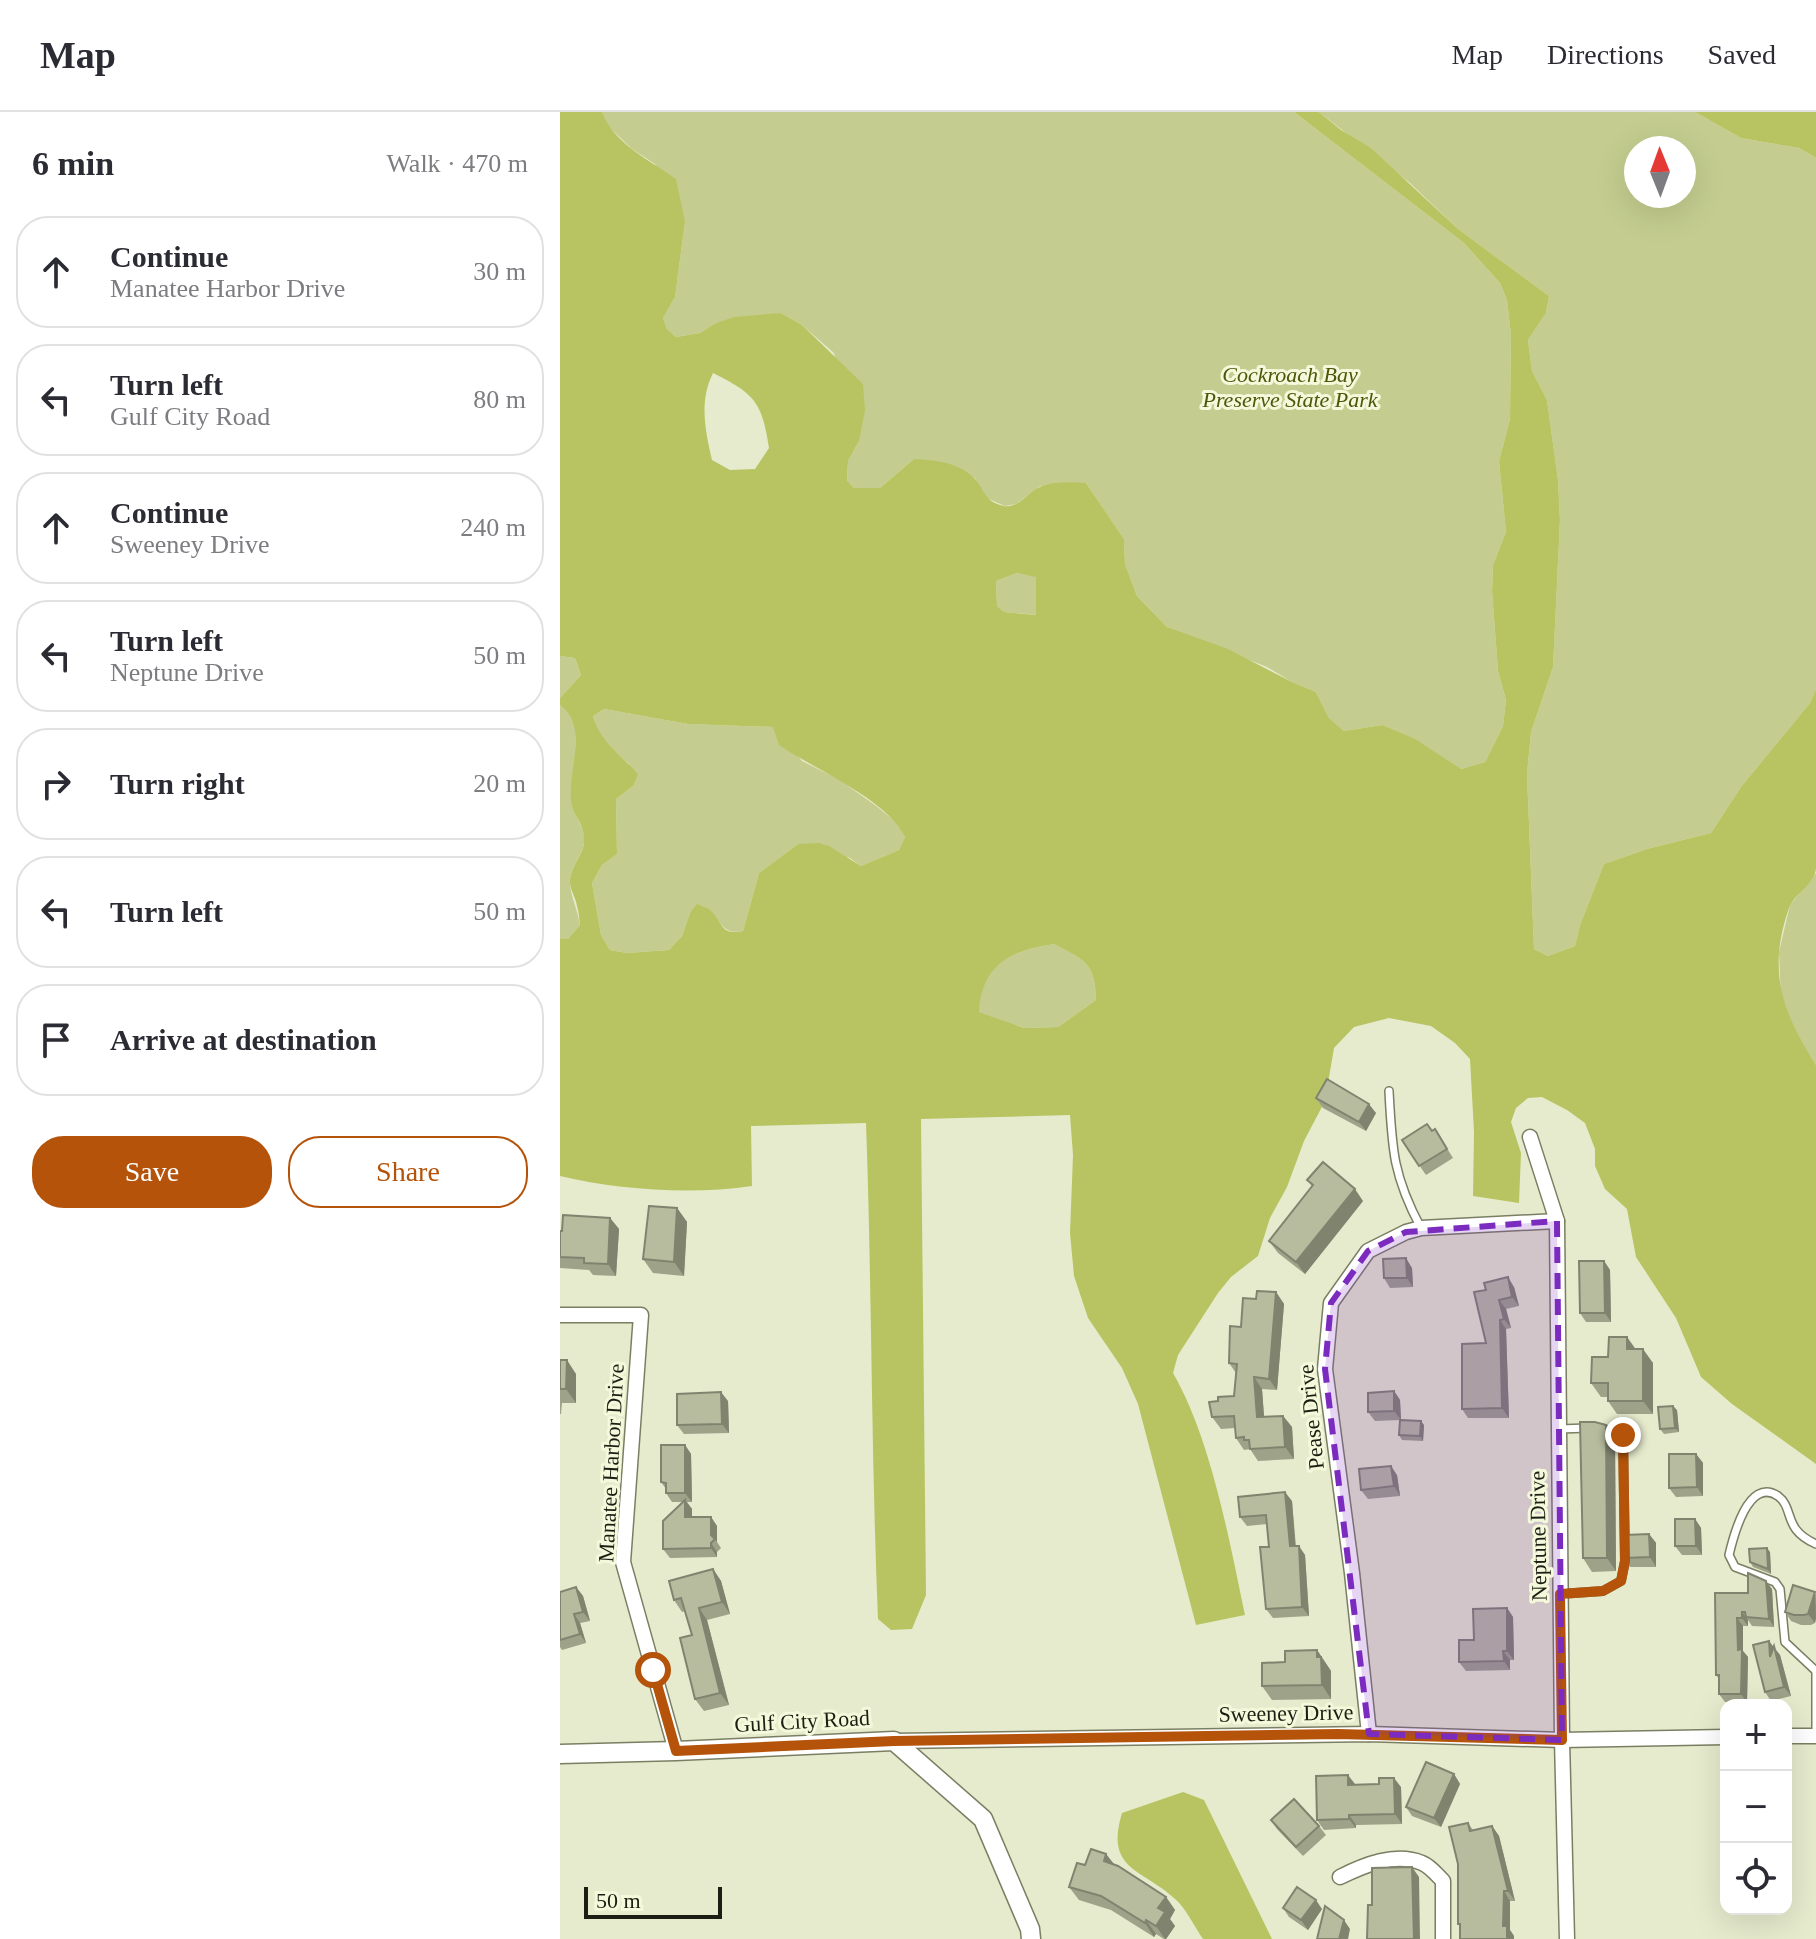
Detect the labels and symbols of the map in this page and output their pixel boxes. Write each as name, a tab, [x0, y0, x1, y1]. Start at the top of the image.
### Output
north arrow	[1624, 136, 1696, 208]
park label: Cockroach Bay Preserve State Park	[1201, 362, 1379, 412]
street label: Manatee Harbor Drive	[593, 1363, 629, 1563]
street label: Pease Drive	[1293, 1363, 1329, 1471]
route end	[1605, 1417, 1641, 1453]
street label: Neptune Drive	[1524, 1471, 1552, 1601]
route start	[635, 1652, 671, 1688]
street label: Sweeney Drive	[1218, 1699, 1354, 1727]
street label: Gulf City Road	[734, 1705, 870, 1737]
scale bar	[584, 1883, 722, 1919]

